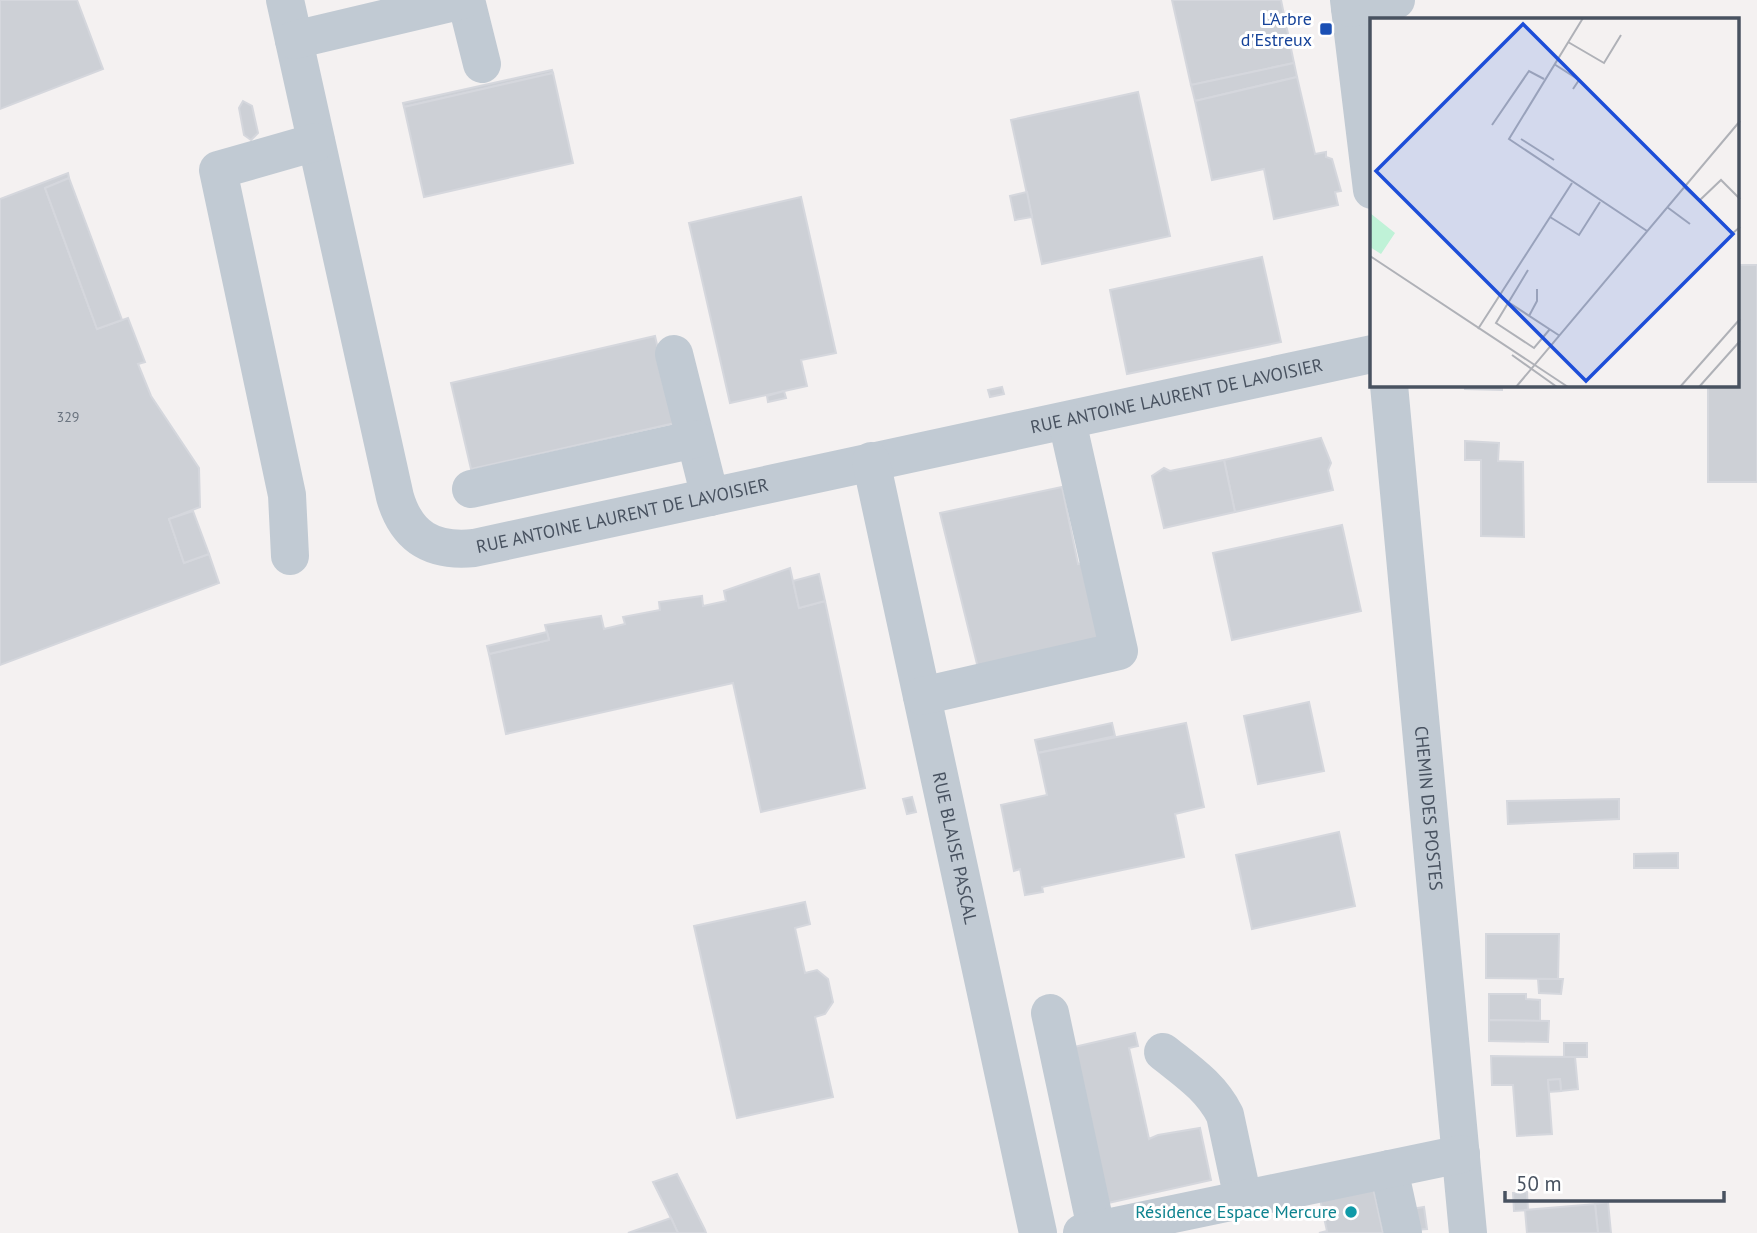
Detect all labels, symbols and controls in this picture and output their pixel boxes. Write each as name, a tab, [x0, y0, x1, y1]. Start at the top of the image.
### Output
place label: L'Arbre d'Estreux	[1241, 7, 1312, 51]
inset map	[1370, 18, 1740, 387]
marker: L'Arbre d'Estreux	[1318, 21, 1334, 37]
street label: RUE ANTOINE LAURENT DE LAVOISIER	[1028, 353, 1325, 439]
house number: 329	[57, 408, 79, 426]
street label: RUE ANTOINE LAURENT DE LAVOISIER	[474, 473, 771, 558]
street label: CHEMIN DES POSTES	[1410, 725, 1448, 891]
street label: RUE BLAISE PASCAL	[928, 770, 983, 926]
scale bar	[1505, 1160, 1724, 1204]
text: 50 m	[1516, 1170, 1562, 1197]
place label: Résidence Espace Mercure	[1135, 1200, 1337, 1223]
marker: Résidence Espace Mercure	[1343, 1204, 1359, 1220]

